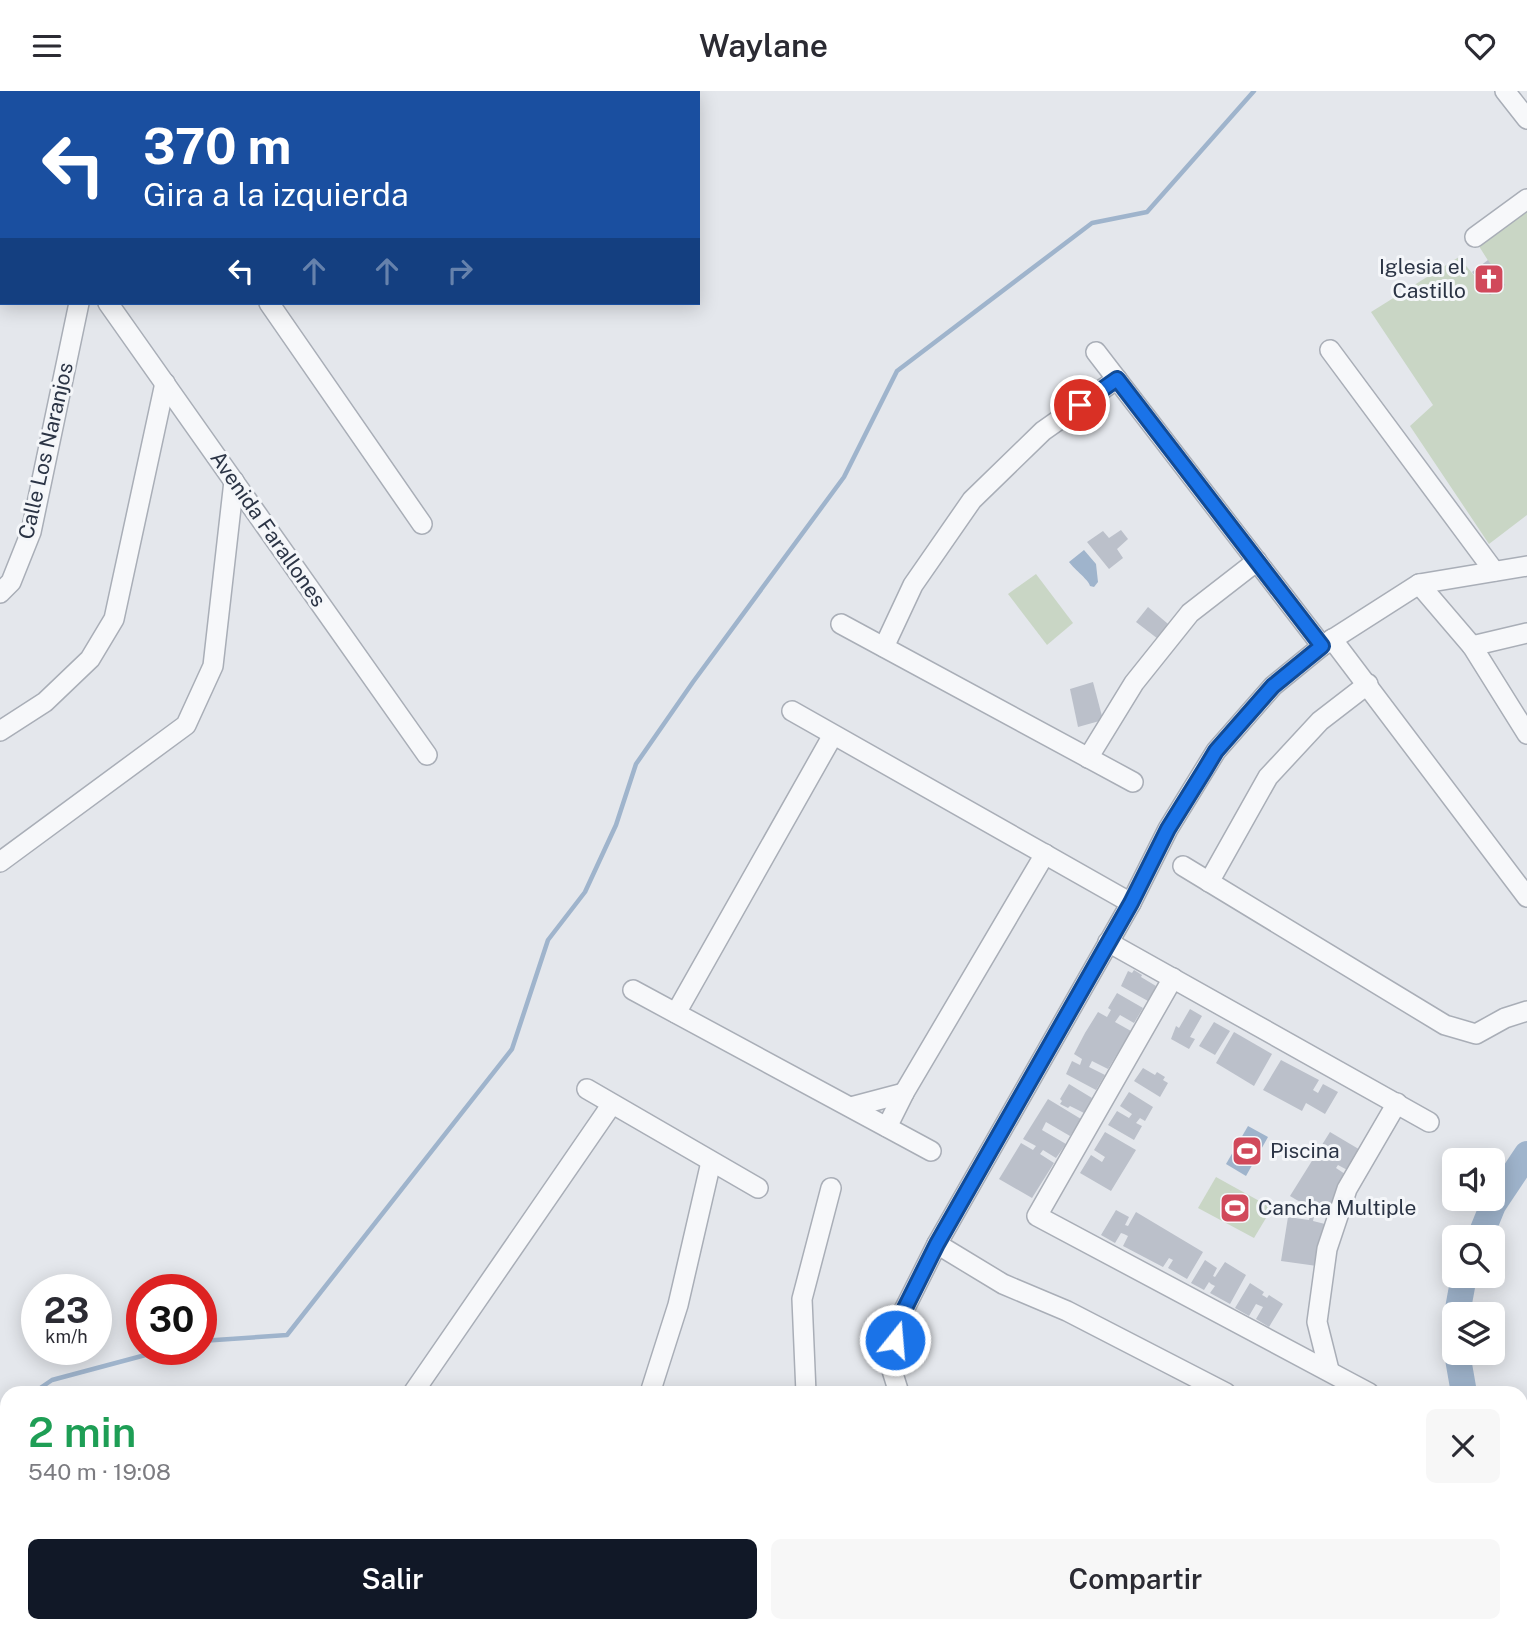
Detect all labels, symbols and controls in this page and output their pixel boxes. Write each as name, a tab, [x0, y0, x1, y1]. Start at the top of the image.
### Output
icon: menu	[28, 27, 66, 65]
text: Waylane	[699, 27, 828, 64]
icon: heart	[1461, 27, 1499, 65]
text: 370 m	[143, 117, 292, 175]
icon: left	[28, 119, 119, 210]
text: Gira a la izquierda	[143, 176, 409, 213]
icon: left	[222, 252, 260, 290]
icon: ahead	[295, 252, 333, 290]
icon: ahead	[368, 252, 406, 290]
icon: right	[441, 252, 479, 290]
place label: Iglesia el Castillo	[1379, 254, 1466, 303]
church icon: Iglesia el Castillo	[1472, 262, 1506, 296]
street label: Calle Los Naranjos	[13, 360, 78, 542]
pin	[1050, 375, 1110, 435]
icon: arrive	[1061, 386, 1099, 424]
street label: Avenida Farallones	[205, 446, 331, 611]
sports icon: Piscina	[1230, 1134, 1264, 1168]
place label: Piscina	[1270, 1138, 1340, 1163]
map controls	[1442, 1148, 1505, 1365]
button: sound	[1442, 1148, 1505, 1211]
sports icon: Cancha Multiple	[1218, 1191, 1252, 1225]
place label: Cancha Multiple	[1258, 1195, 1416, 1220]
button: search	[1442, 1225, 1505, 1288]
speed limit sign: 30	[126, 1274, 217, 1365]
text: 23	[44, 1290, 89, 1331]
button: layers	[1442, 1302, 1505, 1365]
position arrow	[858, 1303, 932, 1377]
text: km/h	[45, 1326, 88, 1347]
text: 2 min	[28, 1407, 136, 1456]
button: close	[1426, 1409, 1500, 1483]
text: 540 m · 19:08	[28, 1458, 171, 1485]
button: Salir	[28, 1539, 757, 1619]
button: Compartir	[771, 1539, 1500, 1619]

